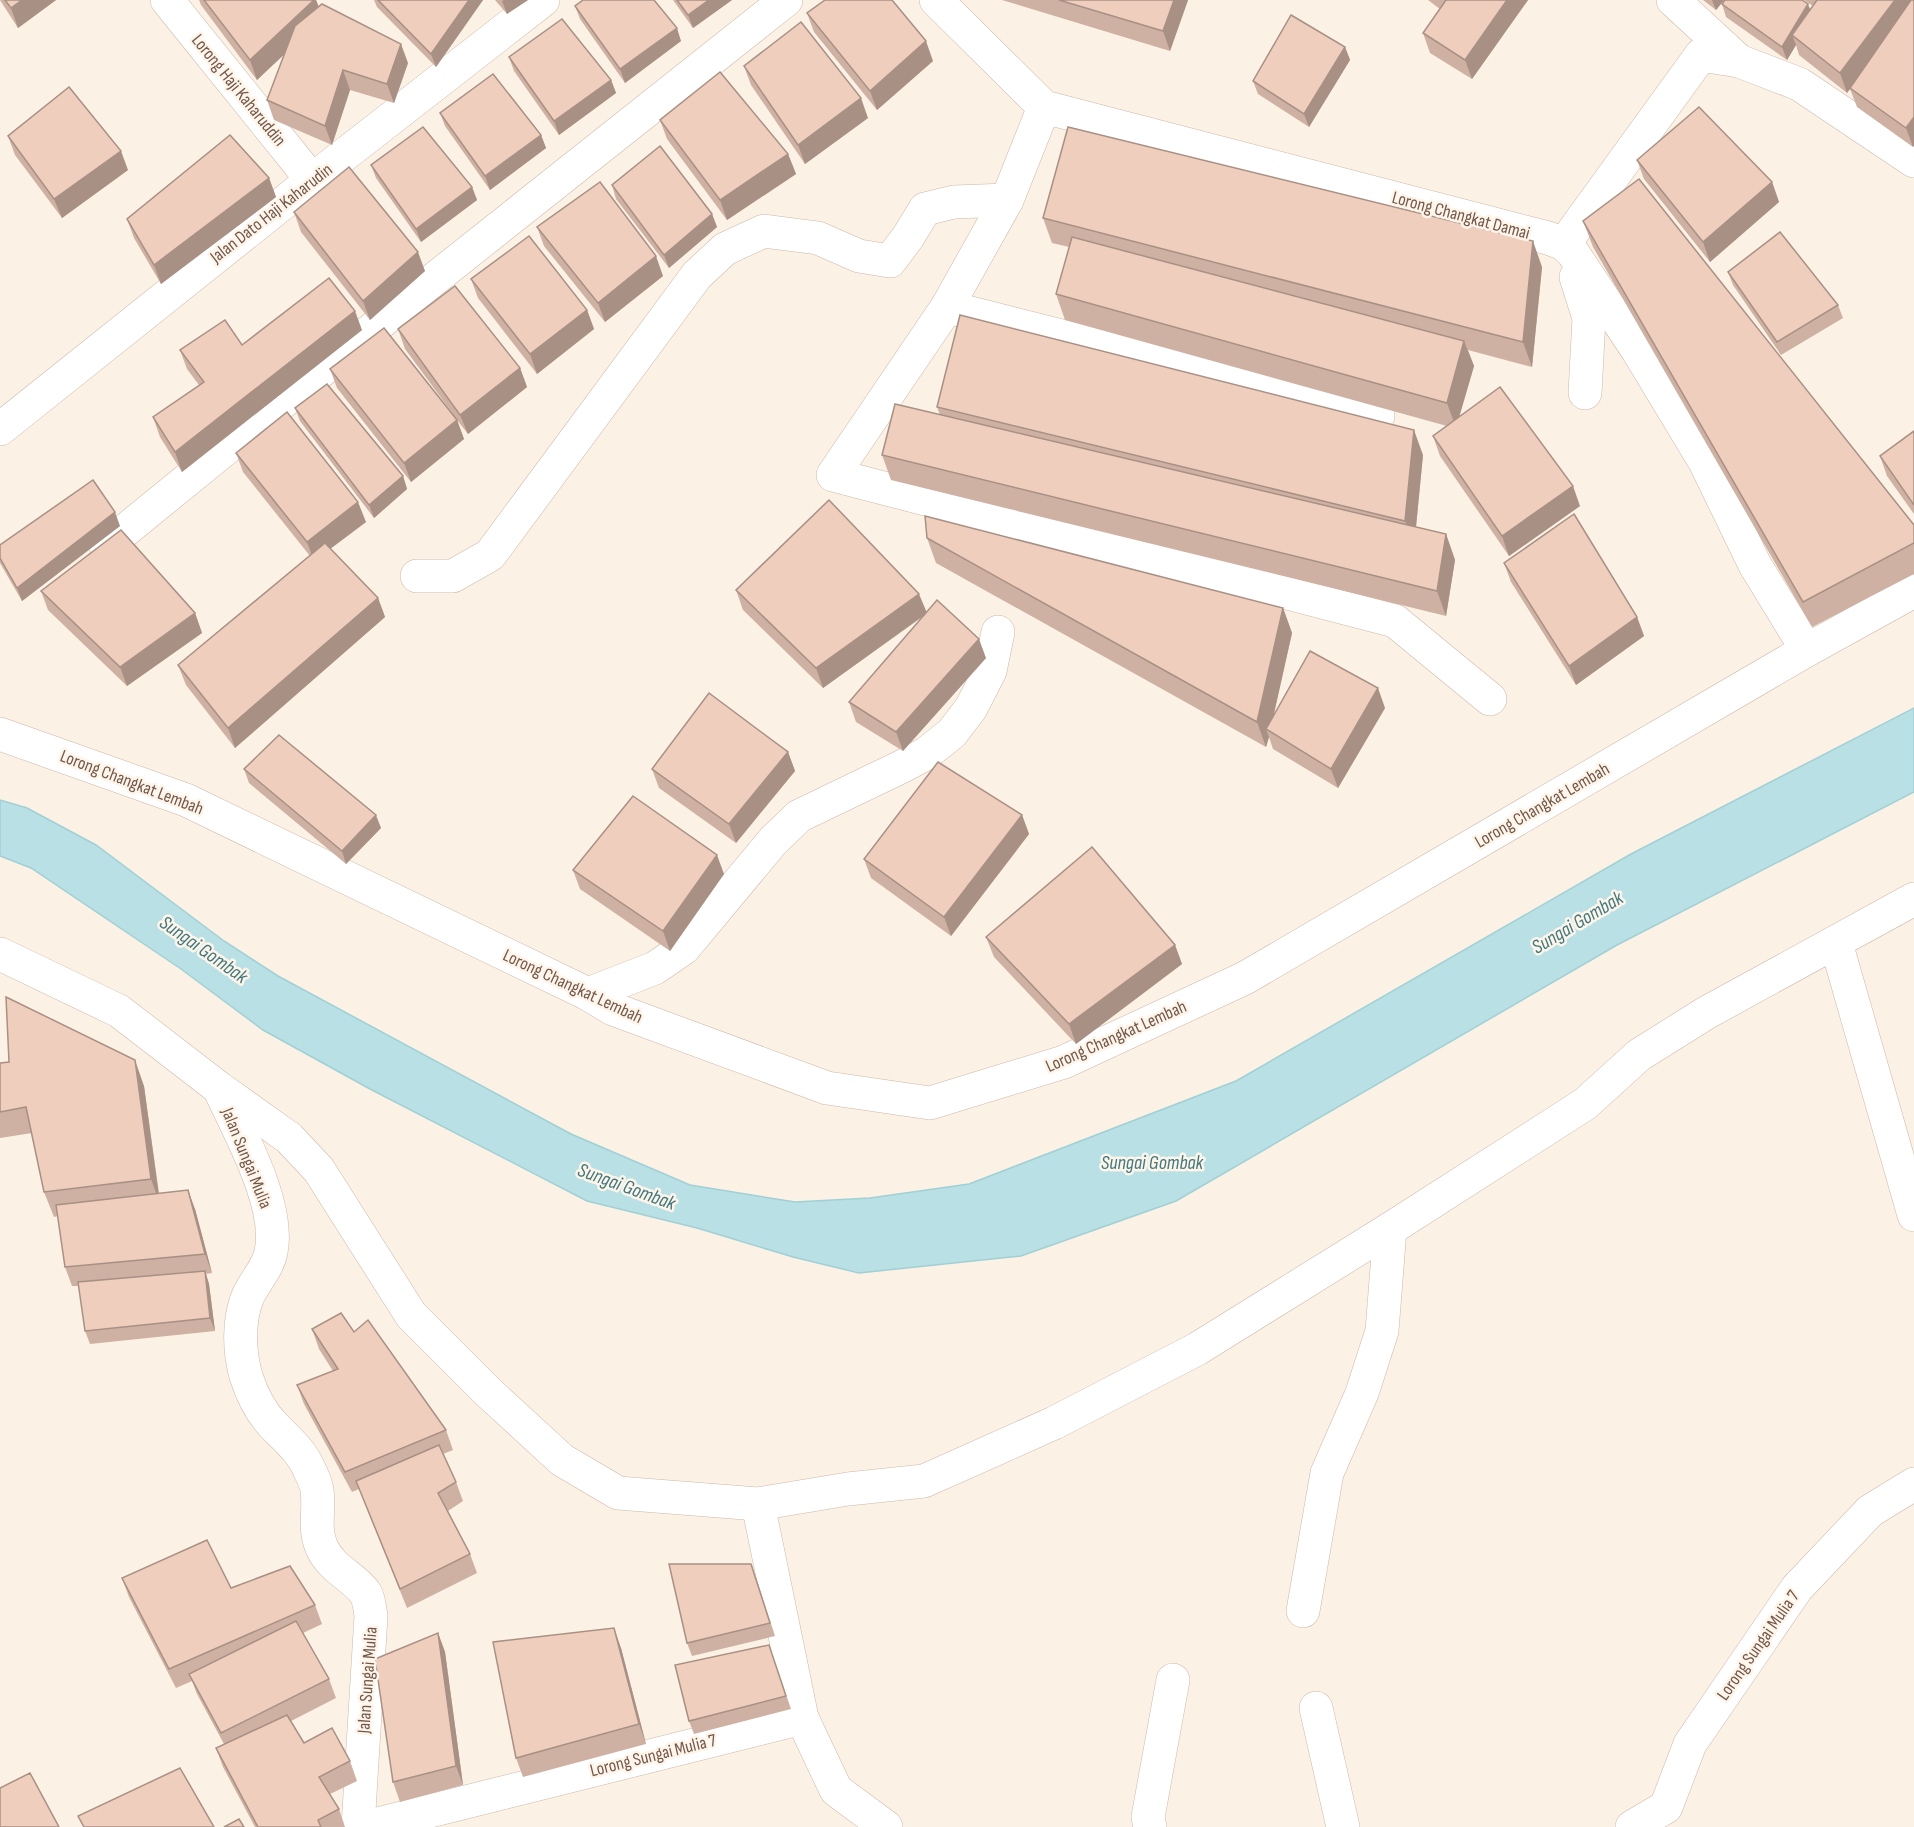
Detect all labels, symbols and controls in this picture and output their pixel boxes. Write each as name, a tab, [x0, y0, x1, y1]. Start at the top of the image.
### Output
street label: Lorong Haji Kaharuddin	[187, 30, 290, 151]
street label: Jalan Dato Haji Kaharudin	[205, 159, 337, 268]
street label: Lorong Changkat Damai	[1390, 187, 1532, 244]
street label: Lorong Changkat Lembah	[57, 745, 206, 819]
street label: Lorong Changkat Lembah	[1471, 758, 1613, 852]
water label: Sungai Gombak	[1528, 886, 1628, 959]
water label: Sungai Gombak	[155, 911, 253, 989]
street label: Lorong Changkat Lembah	[500, 945, 646, 1028]
street label: Lorong Changkat Lembah	[1043, 996, 1190, 1077]
street label: Jalan Sungai Mulia	[216, 1104, 276, 1212]
water label: Sungai Gombak	[1101, 1151, 1204, 1175]
water label: Sungai Gombak	[575, 1158, 679, 1216]
street label: Lorong Sungai Mulia 7	[1713, 1586, 1805, 1704]
street label: Jalan Sungai Mulia	[353, 1626, 382, 1735]
street label: Lorong Sungai Mulia 7	[588, 1729, 719, 1781]

